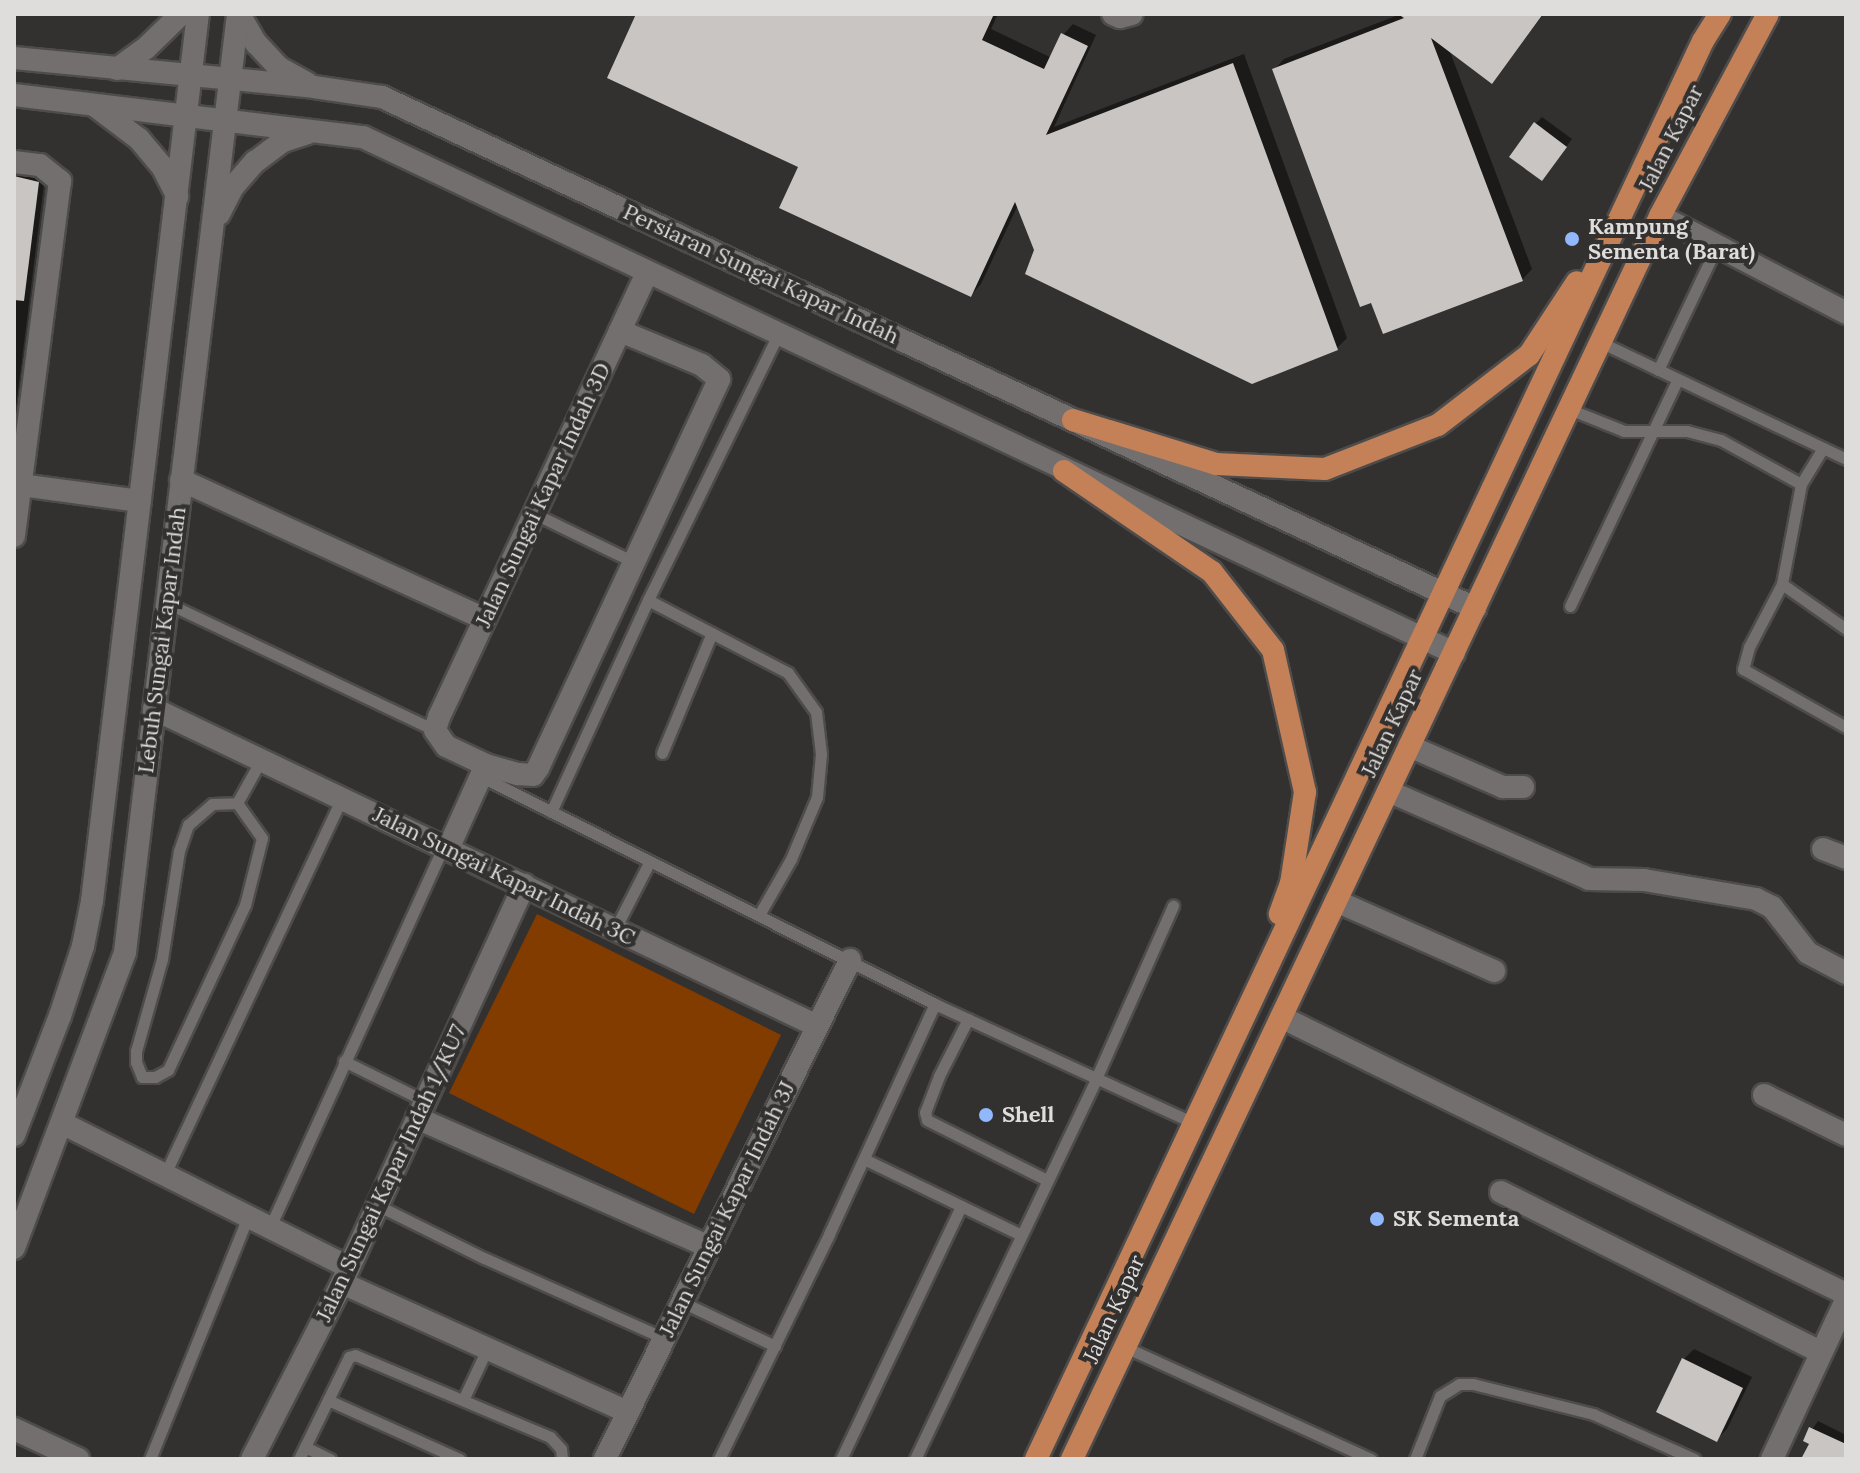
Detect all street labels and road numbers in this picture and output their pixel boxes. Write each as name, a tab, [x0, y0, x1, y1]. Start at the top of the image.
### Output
street label: Jalan Kapar	[1633, 80, 1709, 196]
street label: Persiaran Sungai Kapar Indah	[619, 198, 903, 350]
street label: Jalan Sungai Kapar Indah 3D	[470, 359, 616, 631]
street label: Lebuh Sungai Kapar Indah	[133, 505, 191, 775]
street label: Jalan Kapar	[1356, 665, 1428, 781]
street label: Jalan Sungai Kapar Indah 3C	[369, 801, 639, 951]
street label: Jalan Sungai Kapar Indah 1/KU7	[310, 1020, 472, 1326]
street label: Jalan Sungai Kapar Indah 3J	[654, 1077, 800, 1341]
street label: Jalan Kapar	[1078, 1251, 1150, 1367]

